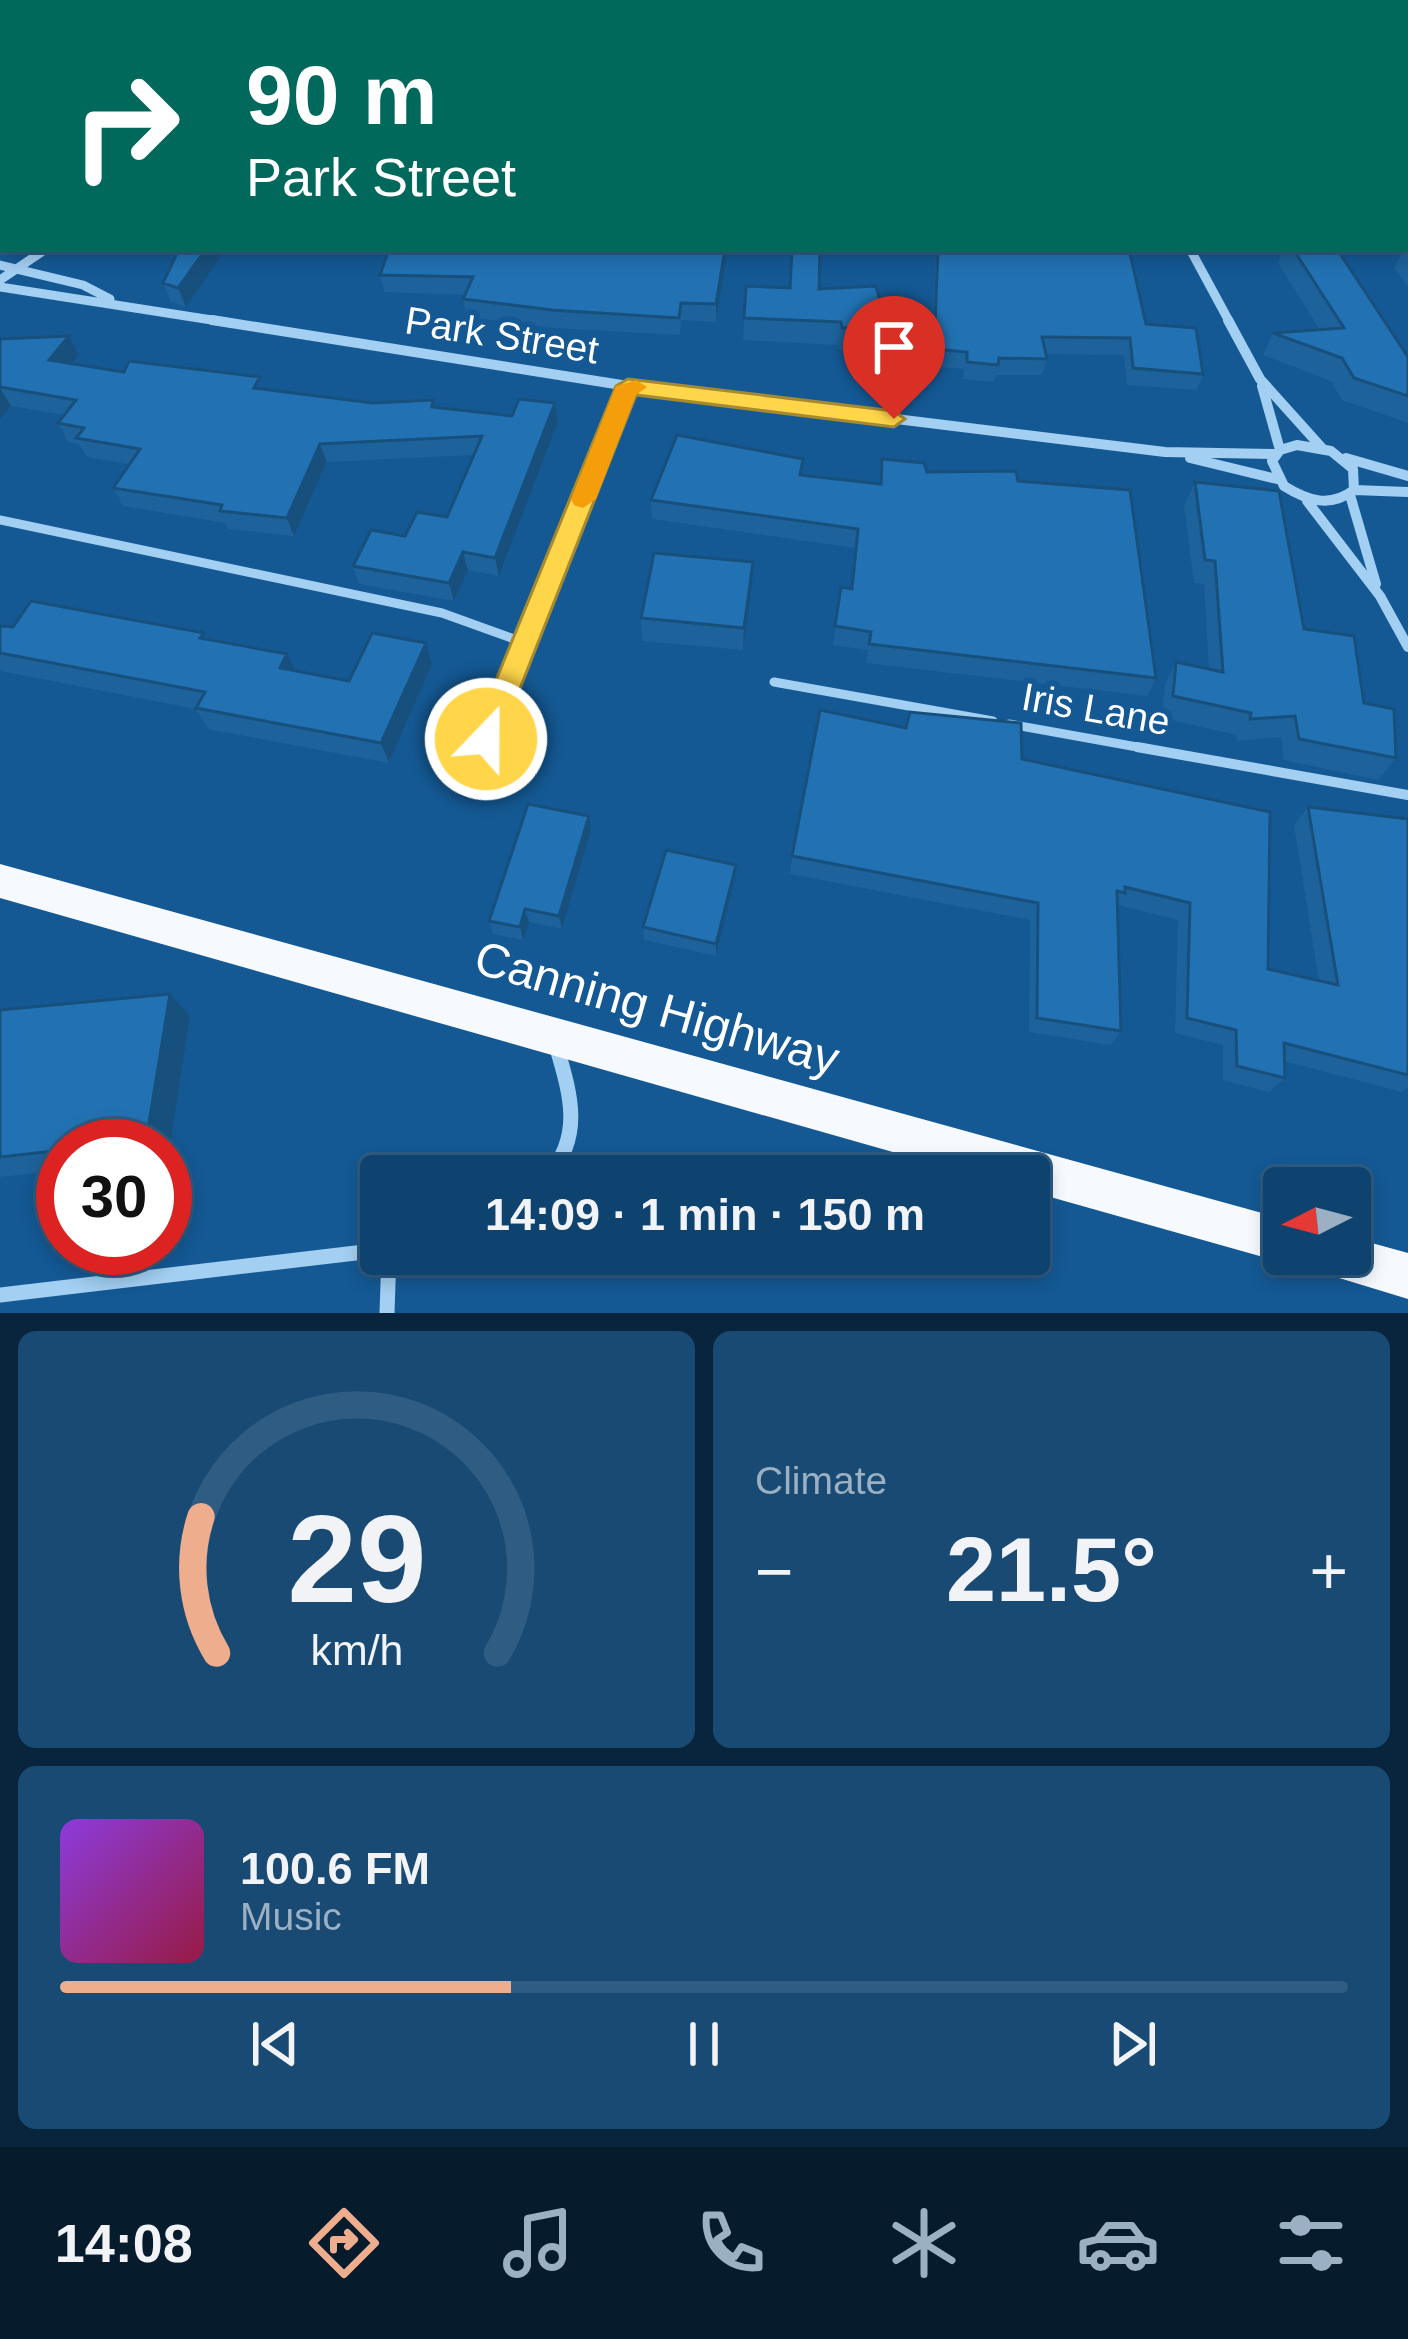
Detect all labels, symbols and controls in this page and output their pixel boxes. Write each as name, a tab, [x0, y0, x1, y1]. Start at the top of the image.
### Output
icon: right	[48, 48, 204, 204]
text: 90 m	[246, 48, 437, 142]
text: Park Street	[246, 147, 516, 207]
pin	[843, 296, 945, 419]
street label: Park Street	[402, 299, 602, 372]
icon: arrive	[861, 314, 927, 380]
street label: Iris Lane	[1019, 675, 1173, 743]
position arrow	[423, 676, 549, 802]
street label: Canning Highway	[469, 931, 845, 1085]
speed limit sign: 30	[36, 1119, 192, 1275]
north arrow	[1263, 1167, 1371, 1275]
map controls	[1263, 1167, 1371, 1275]
text: 14:09 · 1 min · 150 m	[485, 1189, 925, 1240]
text: Climate	[755, 1459, 887, 1502]
text: 29	[287, 1489, 426, 1628]
text: 21.5°	[946, 1520, 1157, 1620]
text: −	[755, 1534, 794, 1608]
text: +	[1309, 1534, 1348, 1608]
text: km/h	[310, 1625, 403, 1673]
text: 100.6 FM	[240, 1843, 430, 1894]
text: Music	[240, 1895, 342, 1938]
icon: previous	[242, 2011, 308, 2077]
icon: pause	[671, 2011, 737, 2077]
icon: next	[1100, 2011, 1166, 2077]
icon: directions	[302, 2201, 386, 2285]
icon: music	[496, 2201, 580, 2285]
icon: phone	[689, 2201, 773, 2285]
icon: climate	[882, 2201, 966, 2285]
icon: car	[1076, 2201, 1160, 2285]
icon: filters	[1269, 2201, 1353, 2285]
text: 14:08	[55, 2213, 193, 2273]

